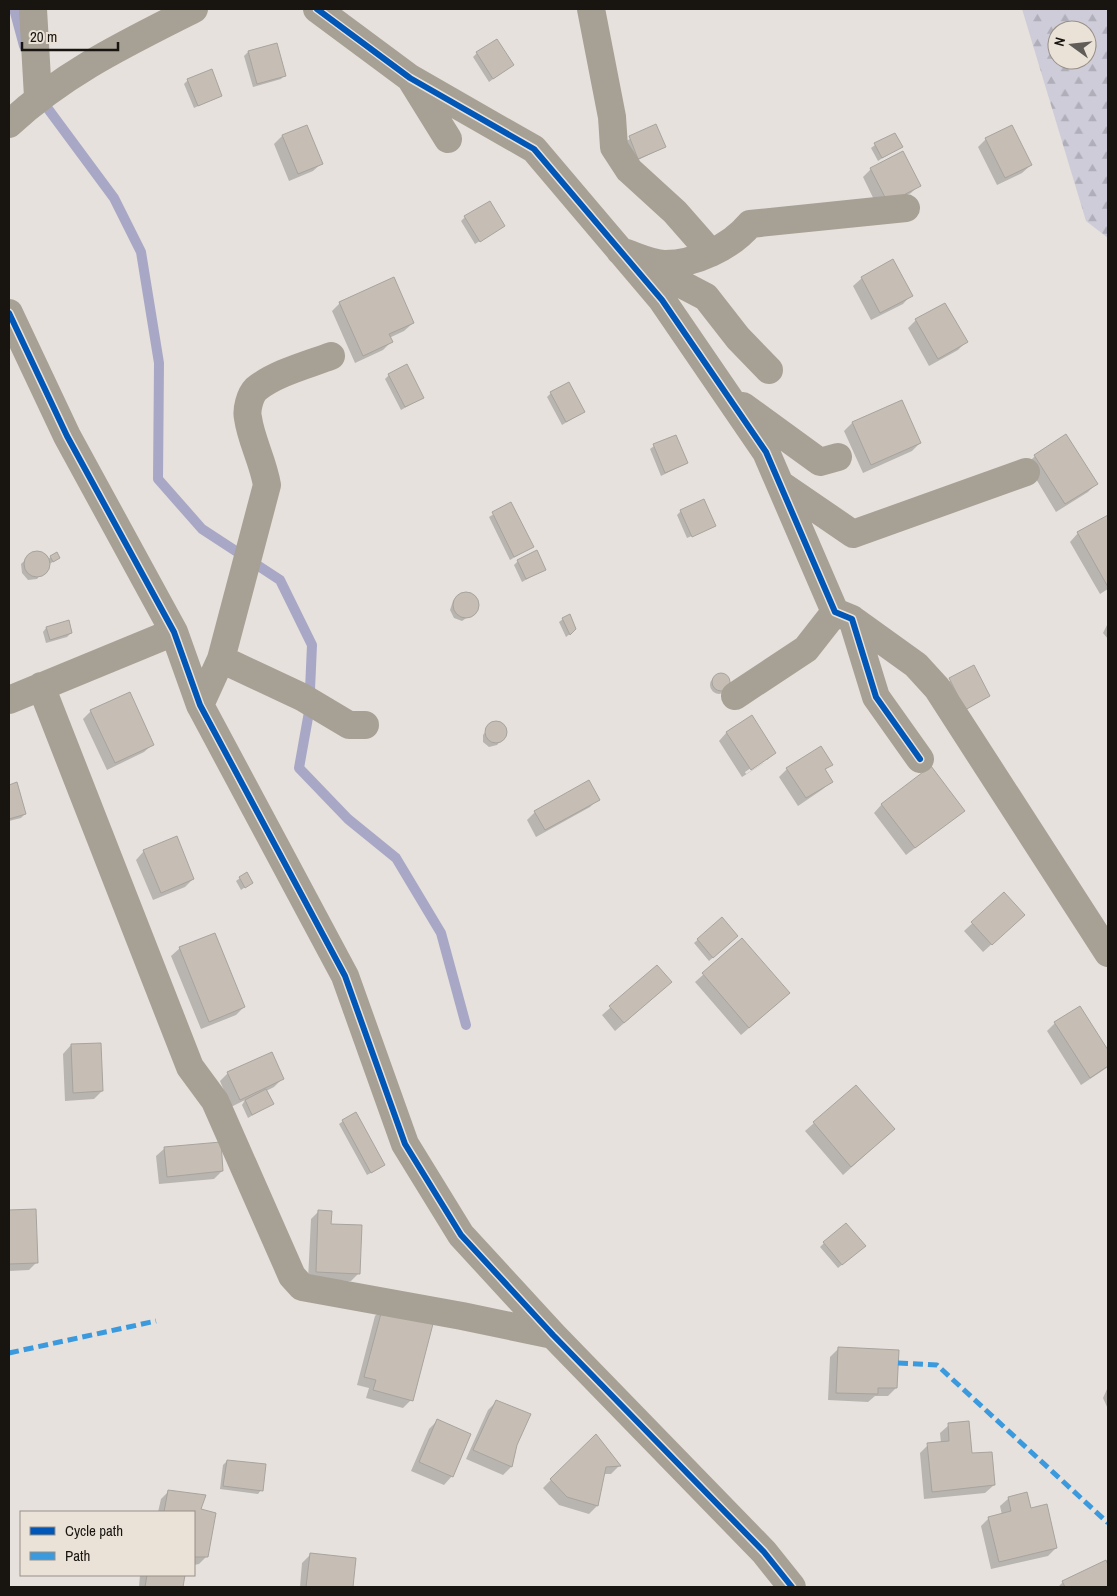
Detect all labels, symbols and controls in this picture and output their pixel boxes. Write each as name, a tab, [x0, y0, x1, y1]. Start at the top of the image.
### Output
scale bar	[22, 20, 119, 52]
north arrow	[1047, 20, 1097, 70]
text: 20 m	[30, 26, 57, 47]
text: N	[1050, 35, 1069, 48]
legend	[20, 1511, 195, 1576]
text: Cycle path	[65, 1520, 123, 1541]
text: Path	[65, 1545, 90, 1566]

